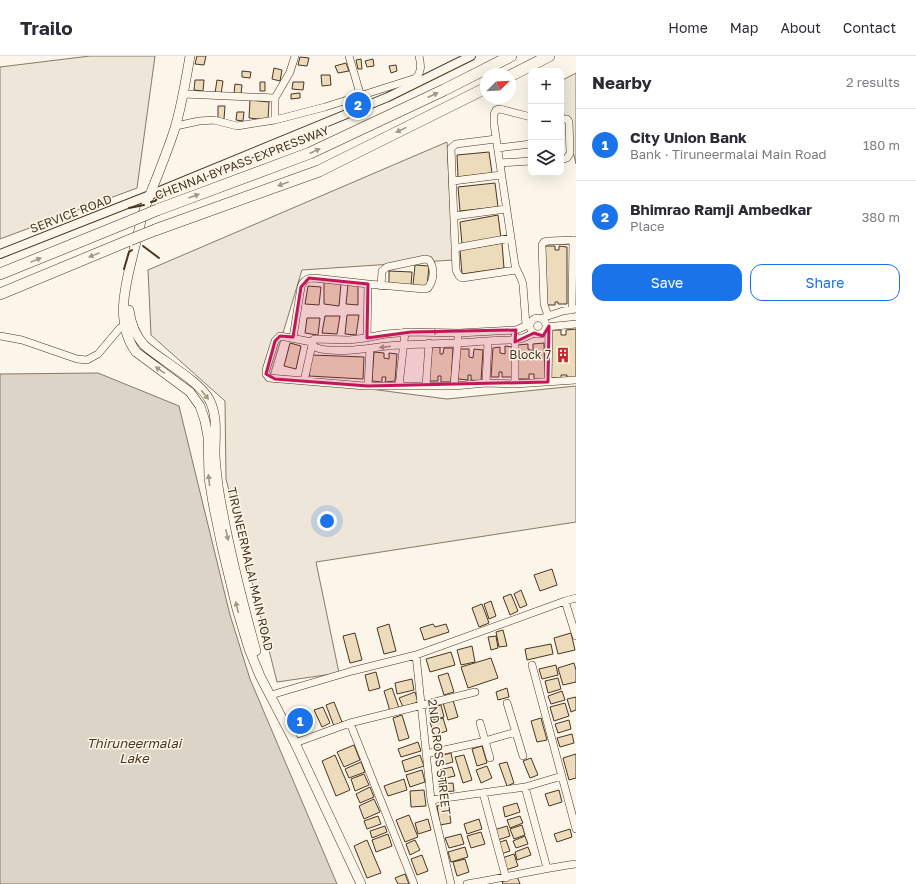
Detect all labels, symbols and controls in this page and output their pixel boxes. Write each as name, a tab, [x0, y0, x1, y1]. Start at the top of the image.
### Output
text: Trailo	[20, 16, 73, 39]
text: Home	[668, 19, 708, 36]
text: Map	[730, 19, 758, 36]
text: About	[780, 19, 821, 36]
text: Contact	[843, 19, 896, 36]
north arrow	[480, 68, 516, 104]
map controls	[528, 68, 564, 176]
button: +	[528, 68, 564, 104]
text: Nearby	[592, 72, 652, 93]
text: 2 results	[846, 74, 900, 90]
pin: 2	[345, 90, 371, 120]
one-way arrow	[427, 92, 438, 98]
button: −	[528, 104, 564, 140]
street label: CHENNAI BYPASS EXPRESSWAY	[153, 122, 331, 203]
one-way arrow	[395, 127, 407, 133]
text: City Union Bank	[630, 128, 747, 146]
text: 1	[602, 137, 608, 153]
text: 180 m	[863, 137, 900, 153]
button: layers	[528, 140, 564, 176]
text: Bank · Tiruneermalai Main Road	[630, 146, 827, 162]
one-way arrow	[310, 148, 321, 154]
one-way arrow	[276, 181, 288, 187]
street label: SERVICE ROAD	[28, 191, 114, 236]
one-way arrow	[188, 193, 200, 199]
text: Bhimrao Ramji Ambedkar	[630, 200, 812, 218]
text: 2	[601, 209, 609, 225]
text: 380 m	[862, 209, 900, 225]
text: Place	[630, 218, 665, 234]
one-way arrow	[88, 253, 100, 259]
one-way arrow	[31, 256, 43, 262]
button: Save	[592, 264, 742, 301]
button: Share	[750, 264, 900, 301]
one-way arrow	[427, 329, 440, 335]
one-way arrow	[379, 343, 391, 350]
building icon: Block 7	[554, 346, 572, 364]
place label: Block 7	[509, 347, 551, 362]
one-way arrow	[155, 366, 165, 374]
one-way arrow	[201, 389, 209, 400]
one-way arrow	[206, 474, 213, 486]
street label: TIRUNEERMALAI MAIN ROAD	[224, 485, 277, 652]
your location	[317, 511, 337, 531]
one-way arrow	[225, 529, 231, 541]
one-way arrow	[233, 601, 239, 613]
street label: 2ND CROSS STREET	[425, 698, 454, 816]
pin: 1	[287, 706, 313, 736]
water label: Thiruneermalai Lake	[87, 735, 183, 766]

